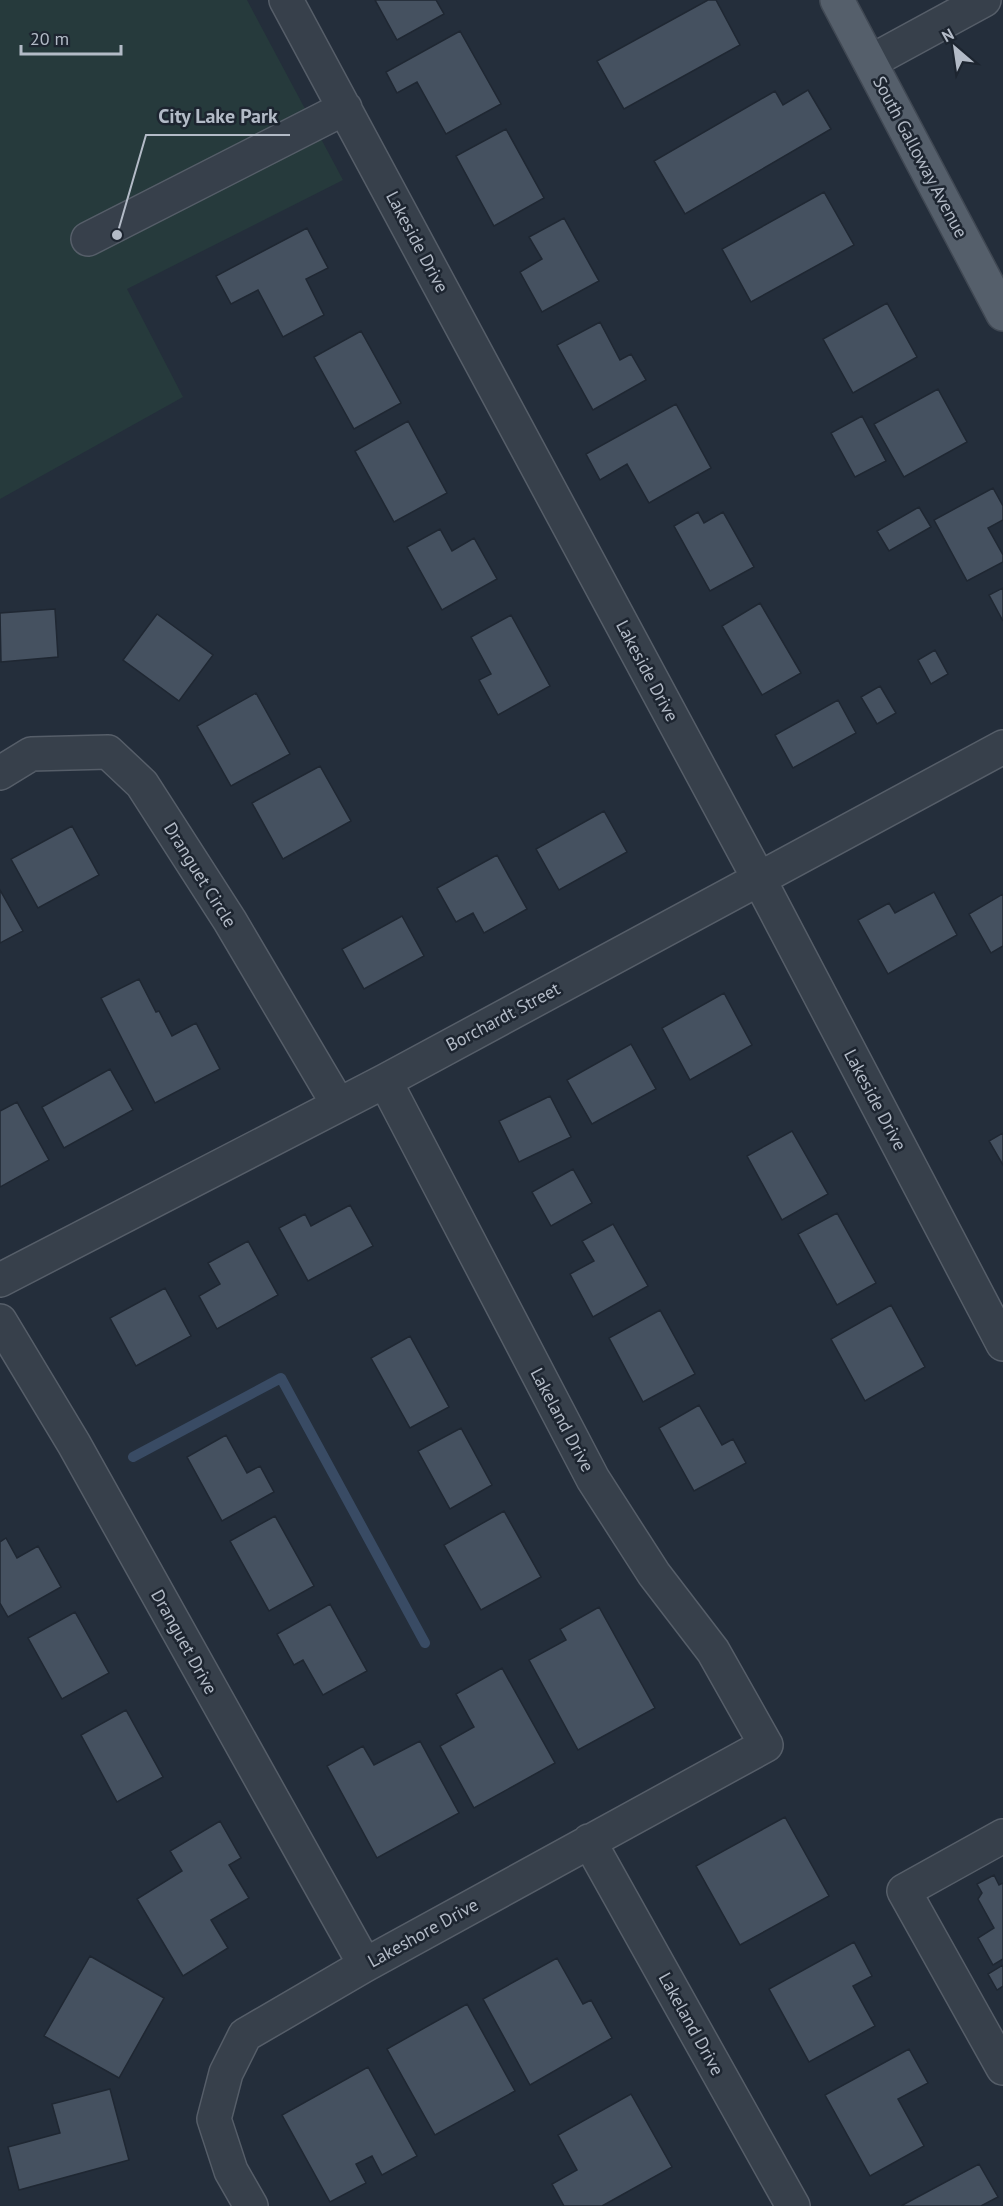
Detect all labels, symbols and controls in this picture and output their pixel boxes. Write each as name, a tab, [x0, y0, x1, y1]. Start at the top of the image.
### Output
scale bar	[21, 18, 122, 56]
north arrow	[925, 18, 985, 78]
text: N	[938, 24, 957, 46]
text: 20 m	[30, 27, 69, 50]
street label: South Galloway Avenue	[868, 72, 973, 242]
callout: City Lake Park	[146, 97, 290, 135]
text: City Lake Park	[158, 103, 278, 129]
street label: Lakeside Drive	[381, 187, 454, 297]
street label: Lakeside Drive	[611, 616, 684, 726]
street label: Dranguet Circle	[159, 818, 242, 932]
street label: Borchardt Street	[442, 977, 564, 1056]
street label: Lakeside Drive	[839, 1045, 912, 1155]
street label: Lakeland Drive	[525, 1364, 599, 1476]
street label: Dranguet Drive	[146, 1585, 223, 1698]
street label: Lakeshore Drive	[363, 1893, 482, 1972]
street label: Lakeland Drive	[654, 1968, 729, 2079]

